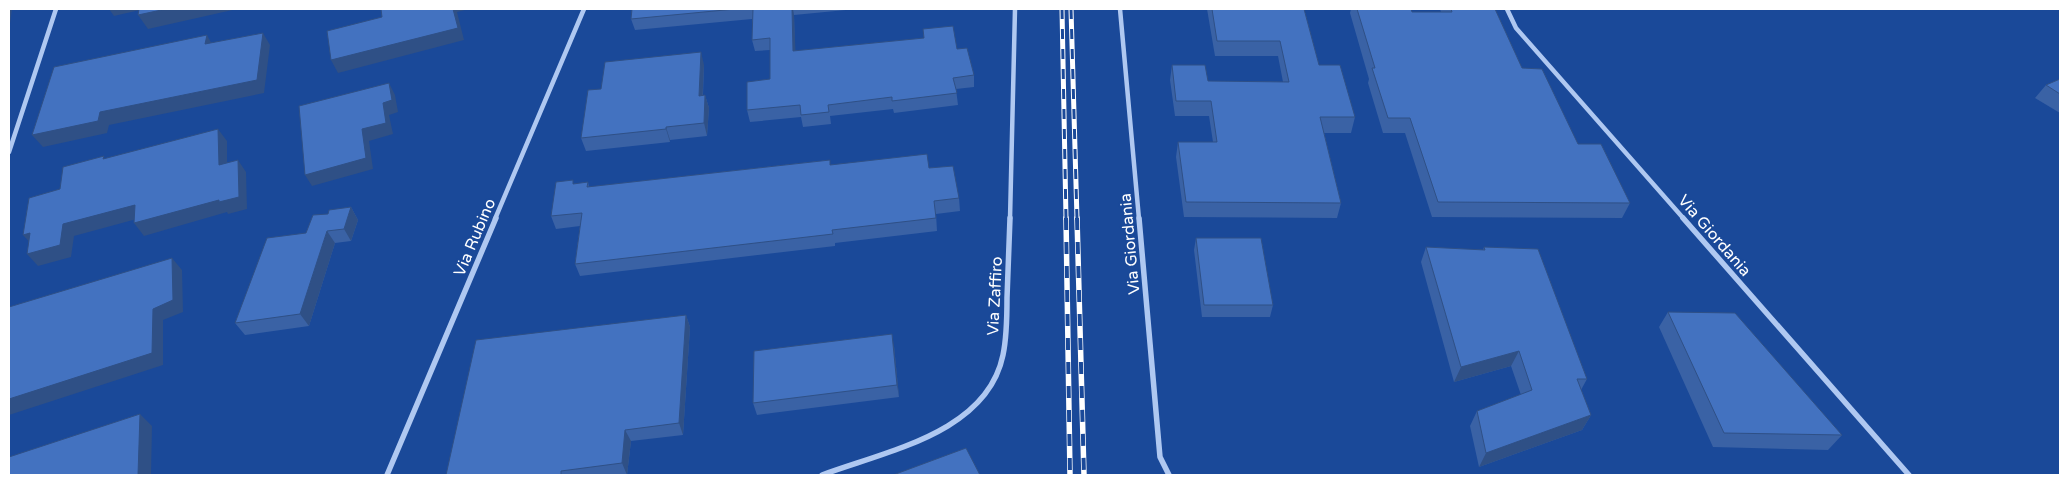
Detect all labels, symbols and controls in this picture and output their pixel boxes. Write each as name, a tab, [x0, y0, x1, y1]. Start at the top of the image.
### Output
street label: Via Giordania	[1673, 191, 1755, 281]
street label: Via Giordania	[1116, 192, 1144, 295]
street label: Via Rubino	[450, 195, 500, 279]
street label: Via Zaffiro	[983, 256, 1007, 336]

